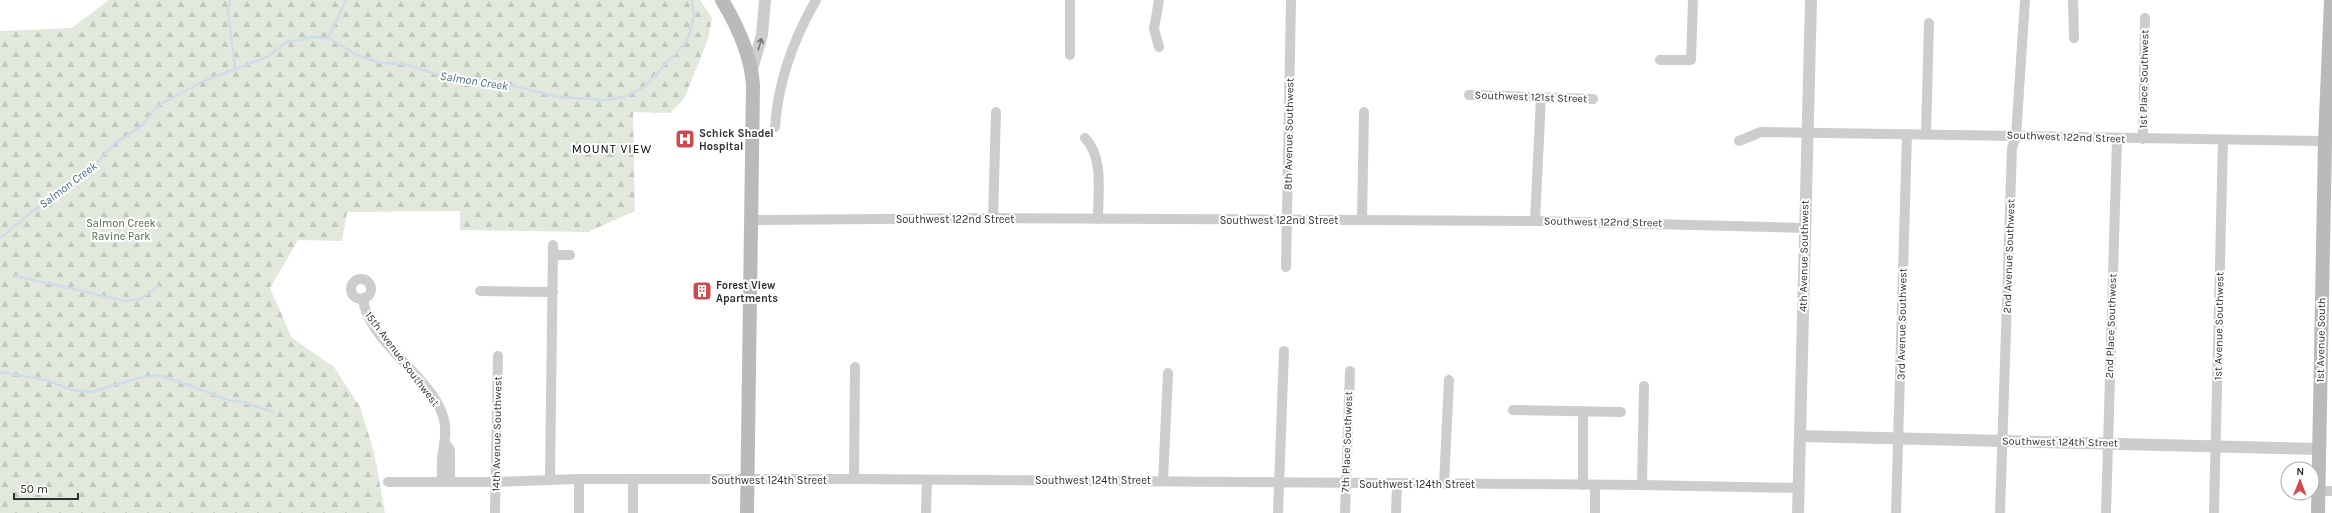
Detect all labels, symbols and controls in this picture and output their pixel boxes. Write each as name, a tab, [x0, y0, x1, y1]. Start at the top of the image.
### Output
street label: 1st Place Southwest	[2137, 29, 2151, 129]
one-way arrow	[756, 38, 764, 50]
water label: Salmon Creek	[439, 69, 510, 93]
street label: 8th Avenue Southwest	[1282, 78, 1296, 190]
street label: Southwest 121st Street	[1474, 89, 1588, 105]
place label: Schick Shadel Hospital	[699, 127, 774, 153]
hospital icon: Schick Shadel Hospital	[674, 128, 696, 150]
street label: Southwest 122nd Street	[2007, 128, 2125, 146]
district label: MOUNT VIEW	[572, 142, 652, 156]
water label: Salmon Creek	[36, 158, 100, 211]
street label: 2nd Avenue Southwest	[2001, 199, 2017, 313]
street label: 4th Avenue Southwest	[1797, 200, 1811, 312]
street label: Southwest 122nd Street	[896, 213, 1014, 226]
street label: Southwest 122nd Street	[1220, 214, 1338, 227]
street label: Southwest 122nd Street	[1544, 214, 1662, 230]
park label: Salmon Creek Ravine Park	[86, 217, 156, 243]
street label: 3rd Avenue Southwest	[1895, 268, 1909, 380]
street label: 1st Avenue Southwest	[2212, 272, 2226, 380]
street label: 2nd Place Southwest	[2103, 273, 2119, 379]
place label: Forest View Apartments	[716, 279, 778, 305]
building icon: Forest View Apartments	[691, 280, 713, 302]
street label: 1st Avenue South	[2314, 297, 2328, 383]
street label: 15th Avenue Southwest	[362, 309, 442, 409]
street label: 14th Avenue Southwest	[489, 376, 505, 492]
street label: 7th Place Southwest	[1339, 391, 1355, 493]
street label: Southwest 124th Street	[2002, 434, 2118, 450]
north arrow	[2280, 461, 2320, 501]
text: N	[2296, 465, 2304, 478]
street label: Southwest 124th Street	[711, 474, 827, 487]
street label: Southwest 124th Street	[1035, 474, 1151, 487]
scale bar	[14, 475, 78, 501]
street label: Southwest 124th Street	[1359, 478, 1475, 491]
text: 50 m	[20, 482, 48, 496]

